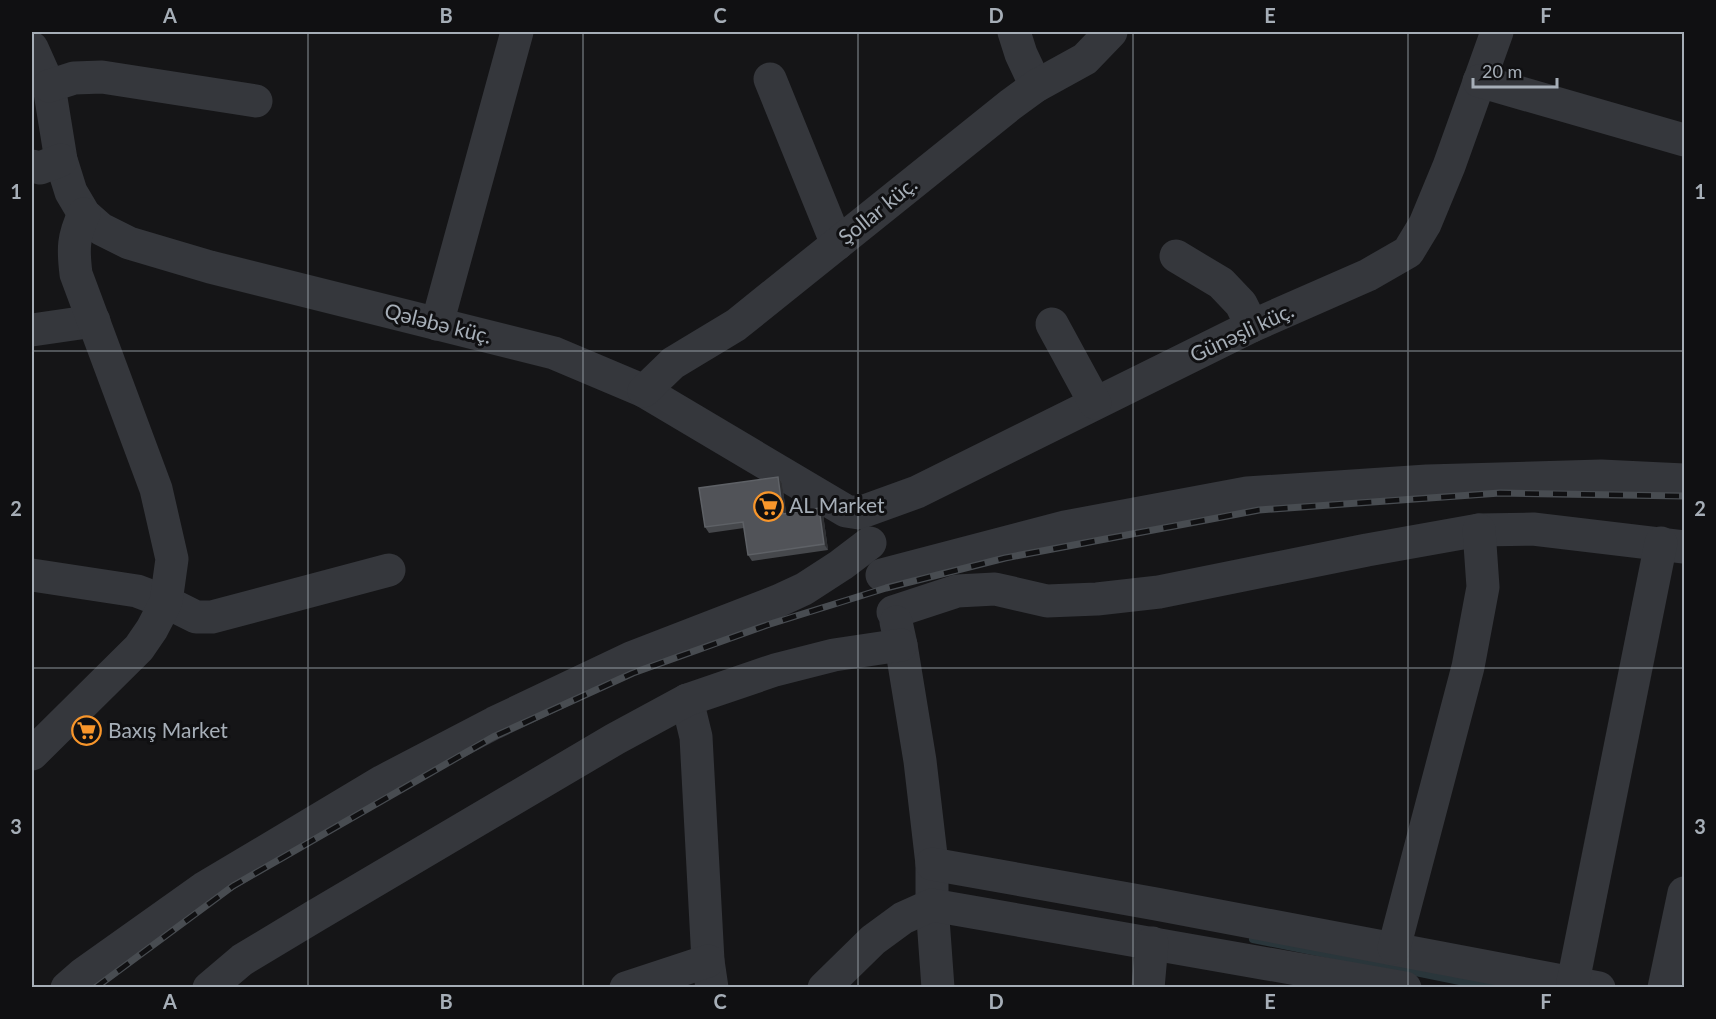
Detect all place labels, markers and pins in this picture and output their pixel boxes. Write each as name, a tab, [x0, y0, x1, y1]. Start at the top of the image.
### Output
supermarket icon: AL Market	[752, 490, 784, 522]
place label: AL Market	[789, 492, 885, 517]
supermarket icon: Baxış Market	[71, 715, 103, 747]
place label: Baxış Market	[108, 717, 228, 742]

